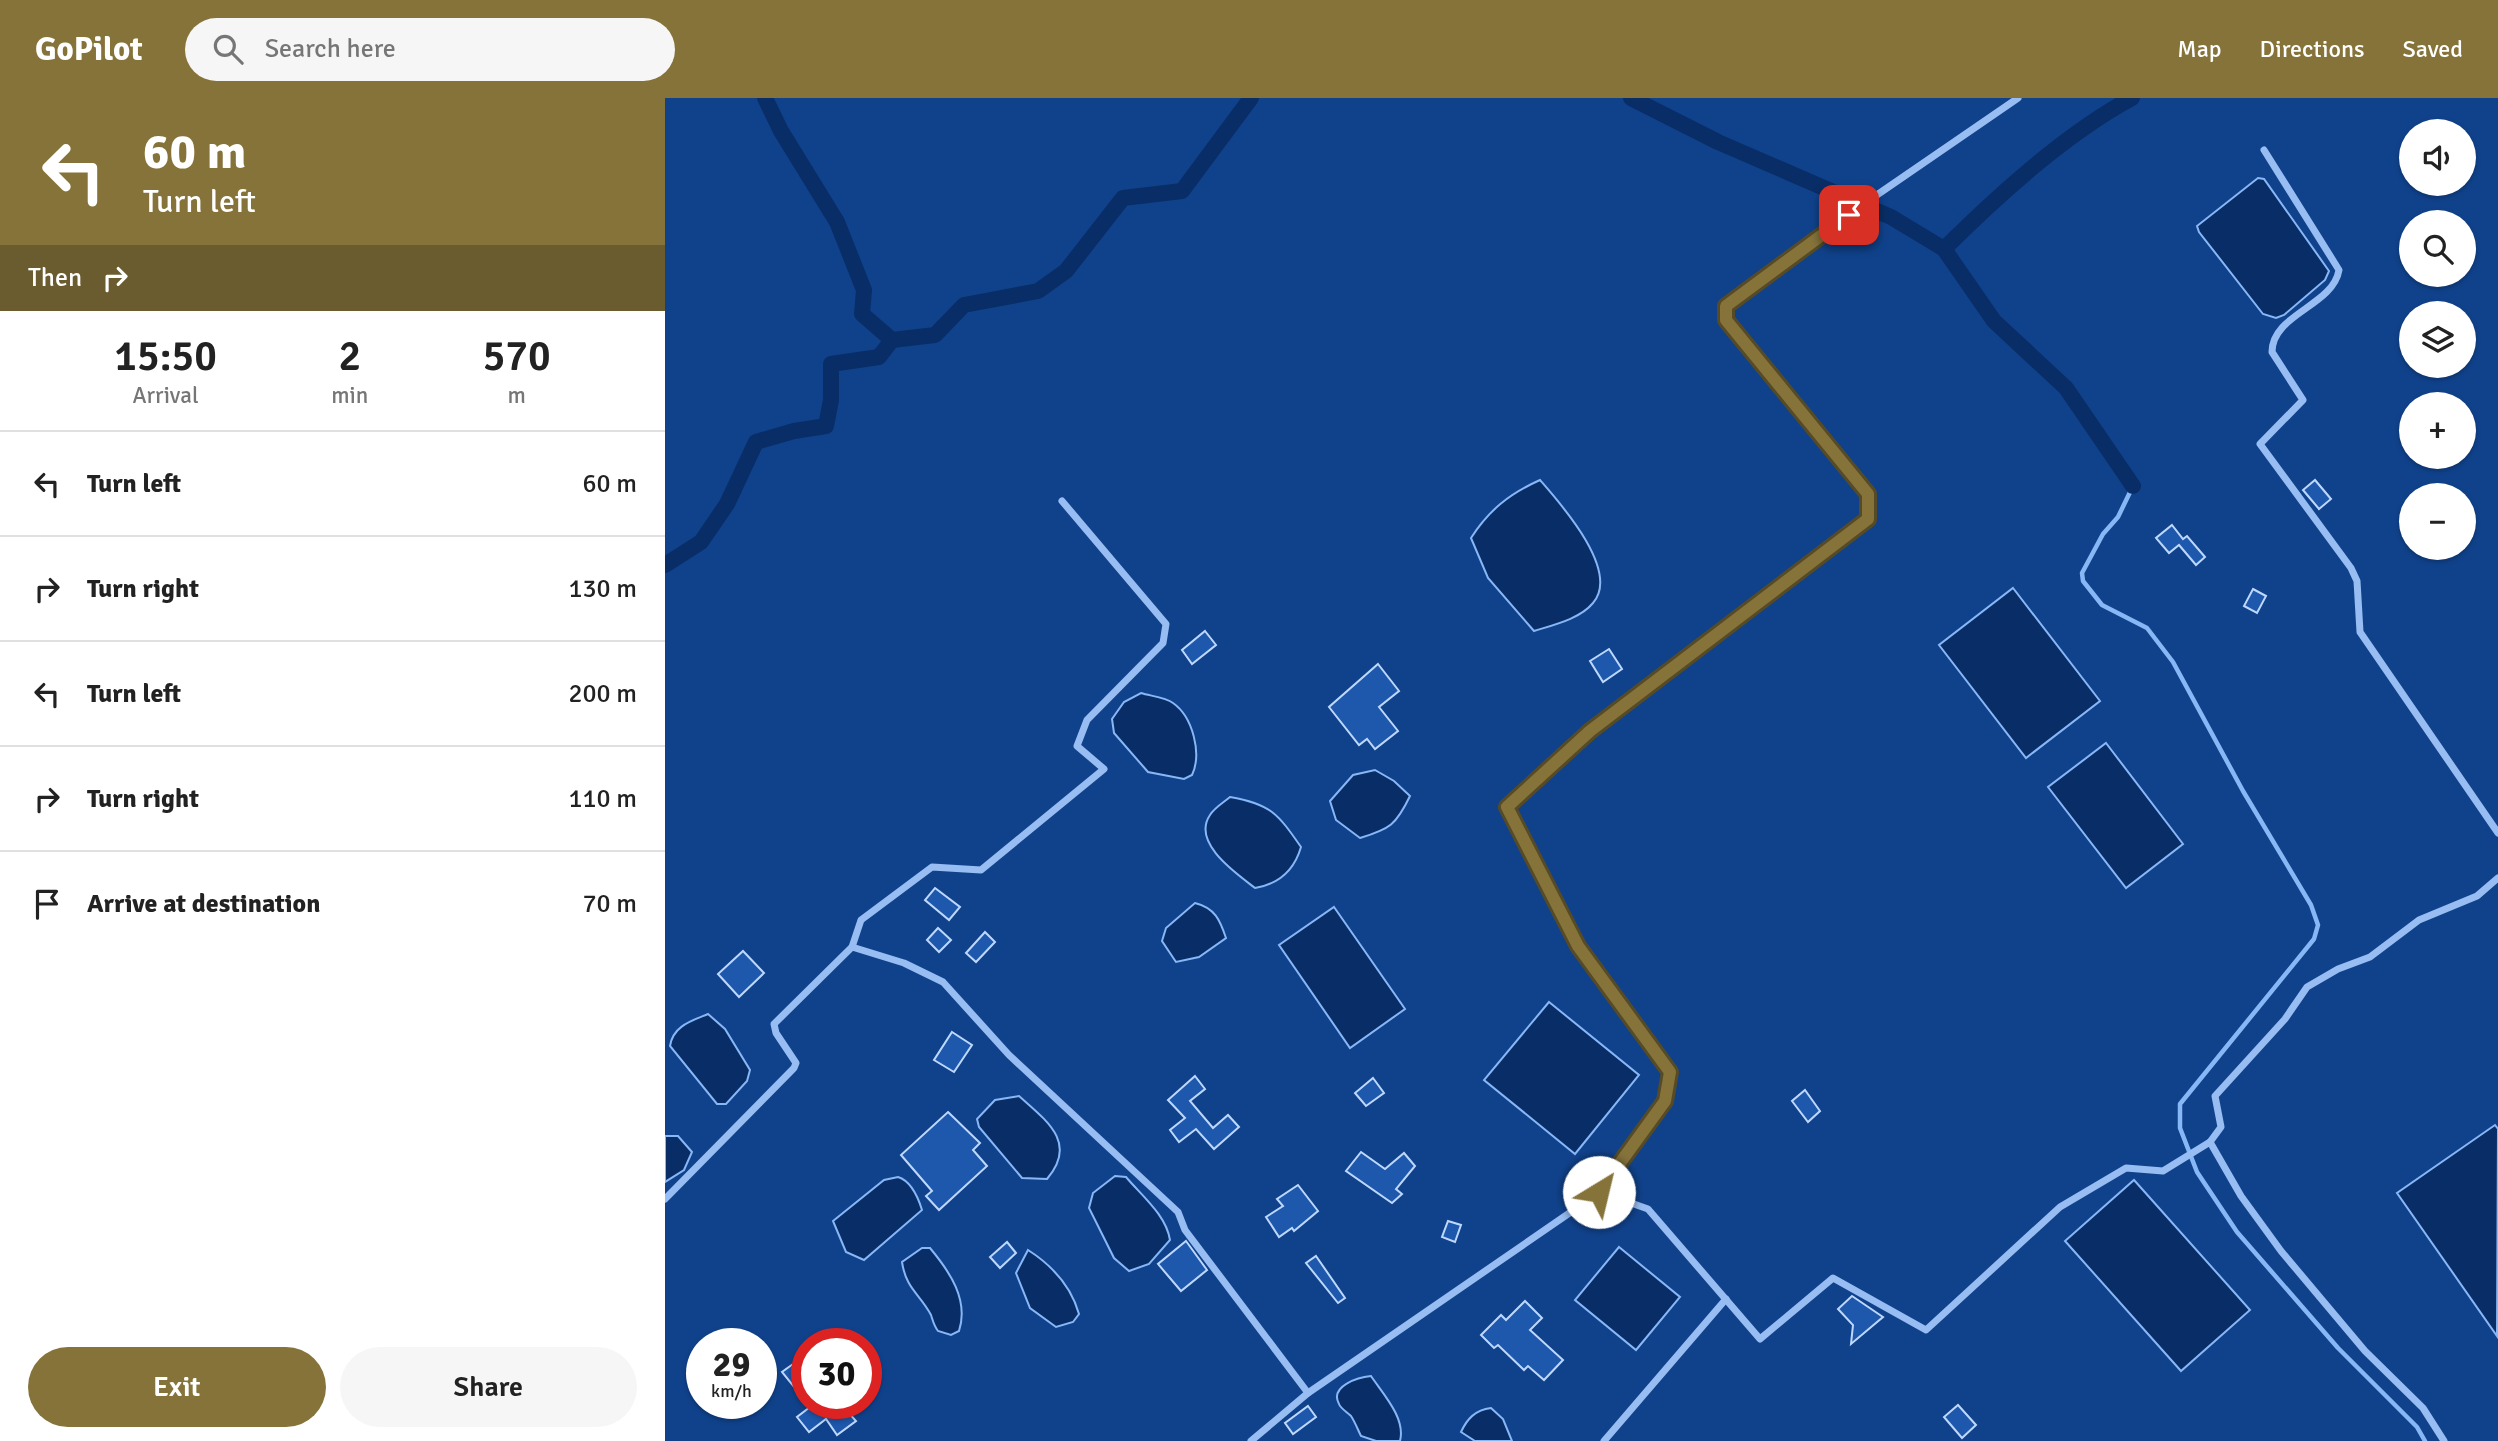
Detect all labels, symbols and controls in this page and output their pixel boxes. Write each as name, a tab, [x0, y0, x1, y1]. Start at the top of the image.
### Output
search box	[185, 18, 675, 81]
text: GoPilot	[35, 29, 143, 70]
icon: search	[209, 30, 247, 68]
text: Search here	[265, 33, 396, 65]
text: Map	[2177, 34, 2222, 64]
text: Directions	[2260, 34, 2365, 64]
text: Saved	[2403, 34, 2463, 64]
map controls	[2399, 119, 2476, 560]
button: sound	[2399, 119, 2476, 196]
text: 60 m	[143, 122, 246, 182]
icon: left	[28, 126, 119, 217]
text: Turn left	[143, 182, 256, 221]
pin	[1819, 185, 1879, 245]
icon: arrive	[1830, 196, 1868, 234]
button: search	[2399, 210, 2476, 287]
icon: right	[96, 259, 134, 297]
text: Then	[28, 262, 82, 294]
button: layers	[2399, 301, 2476, 378]
text: 15:50	[114, 331, 217, 382]
text: 2	[338, 331, 361, 382]
text: 570	[483, 331, 551, 382]
text: Arrival	[132, 381, 199, 410]
text: min	[331, 381, 368, 410]
text: m	[507, 381, 526, 410]
button: +	[2399, 392, 2476, 469]
icon: left	[28, 465, 66, 503]
text: Turn left	[87, 468, 181, 500]
text: 60 m	[582, 468, 637, 500]
button: −	[2399, 483, 2476, 560]
icon: right	[28, 570, 66, 608]
text: Turn right	[87, 573, 199, 605]
text: 130 m	[568, 573, 637, 605]
icon: left	[28, 675, 66, 713]
text: Turn left	[87, 678, 181, 710]
text: 200 m	[568, 678, 637, 710]
icon: right	[28, 780, 66, 818]
text: Turn right	[87, 783, 199, 815]
text: 110 m	[568, 783, 637, 815]
icon: arrive	[28, 885, 66, 923]
text: Arrive at destination	[87, 888, 320, 920]
text: 70 m	[582, 888, 637, 920]
position arrow	[1562, 1155, 1636, 1229]
speed limit sign: 30	[791, 1328, 882, 1419]
text: 29	[713, 1343, 750, 1386]
button: Exit	[28, 1347, 326, 1427]
button: Share	[340, 1347, 637, 1427]
text: km/h	[711, 1380, 752, 1402]

